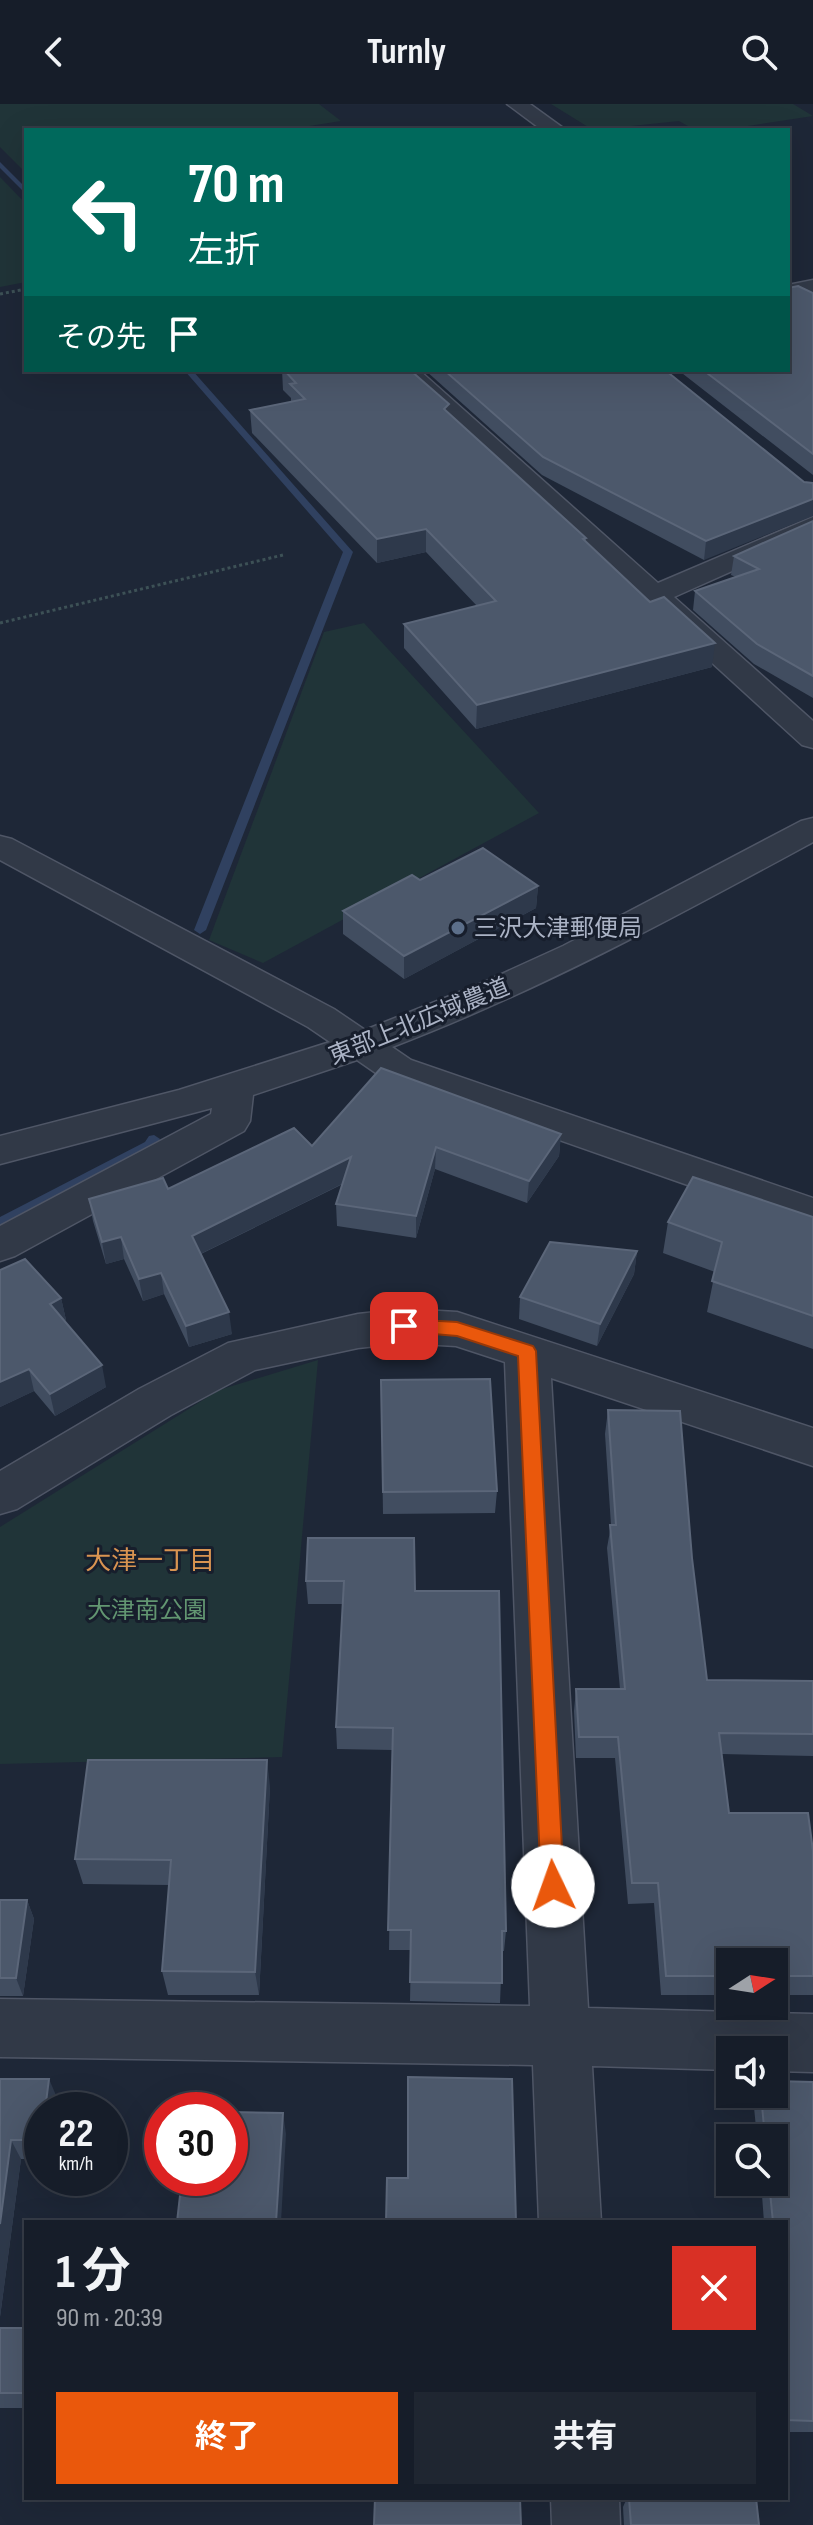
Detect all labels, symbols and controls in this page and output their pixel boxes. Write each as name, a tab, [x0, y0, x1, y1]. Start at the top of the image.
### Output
icon: back	[32, 30, 76, 74]
icon: search	[737, 30, 781, 74]
text: Turnly	[367, 31, 446, 74]
text: 70 m	[188, 152, 285, 219]
icon: left	[56, 160, 160, 264]
text: 左折	[188, 230, 260, 273]
icon: arrive	[162, 312, 206, 356]
text: その先	[56, 320, 146, 356]
place label: 三沢大津郵便局	[474, 914, 642, 943]
marker: 三沢大津郵便局	[449, 919, 467, 937]
street label: 東部上北広域農道	[325, 972, 514, 1071]
pin	[370, 1292, 438, 1360]
icon: arrive	[382, 1304, 426, 1348]
district label: 大津一丁目	[85, 1546, 215, 1577]
park label: 大津南公園	[87, 1596, 207, 1625]
position arrow	[511, 1844, 595, 1928]
north arrow	[716, 1948, 788, 2020]
map controls	[716, 1948, 788, 2196]
button: sound	[716, 2036, 788, 2108]
speed limit sign: 30	[144, 2092, 248, 2196]
text: 22	[58, 2110, 94, 2158]
button: search	[716, 2124, 788, 2196]
text: km/h	[59, 2152, 93, 2176]
text: 1 分	[56, 2244, 130, 2301]
button: close	[672, 2246, 756, 2330]
text: 90 m · 20:39	[56, 2303, 163, 2334]
button: 終了	[56, 2392, 398, 2484]
button: 共有	[414, 2392, 756, 2484]

